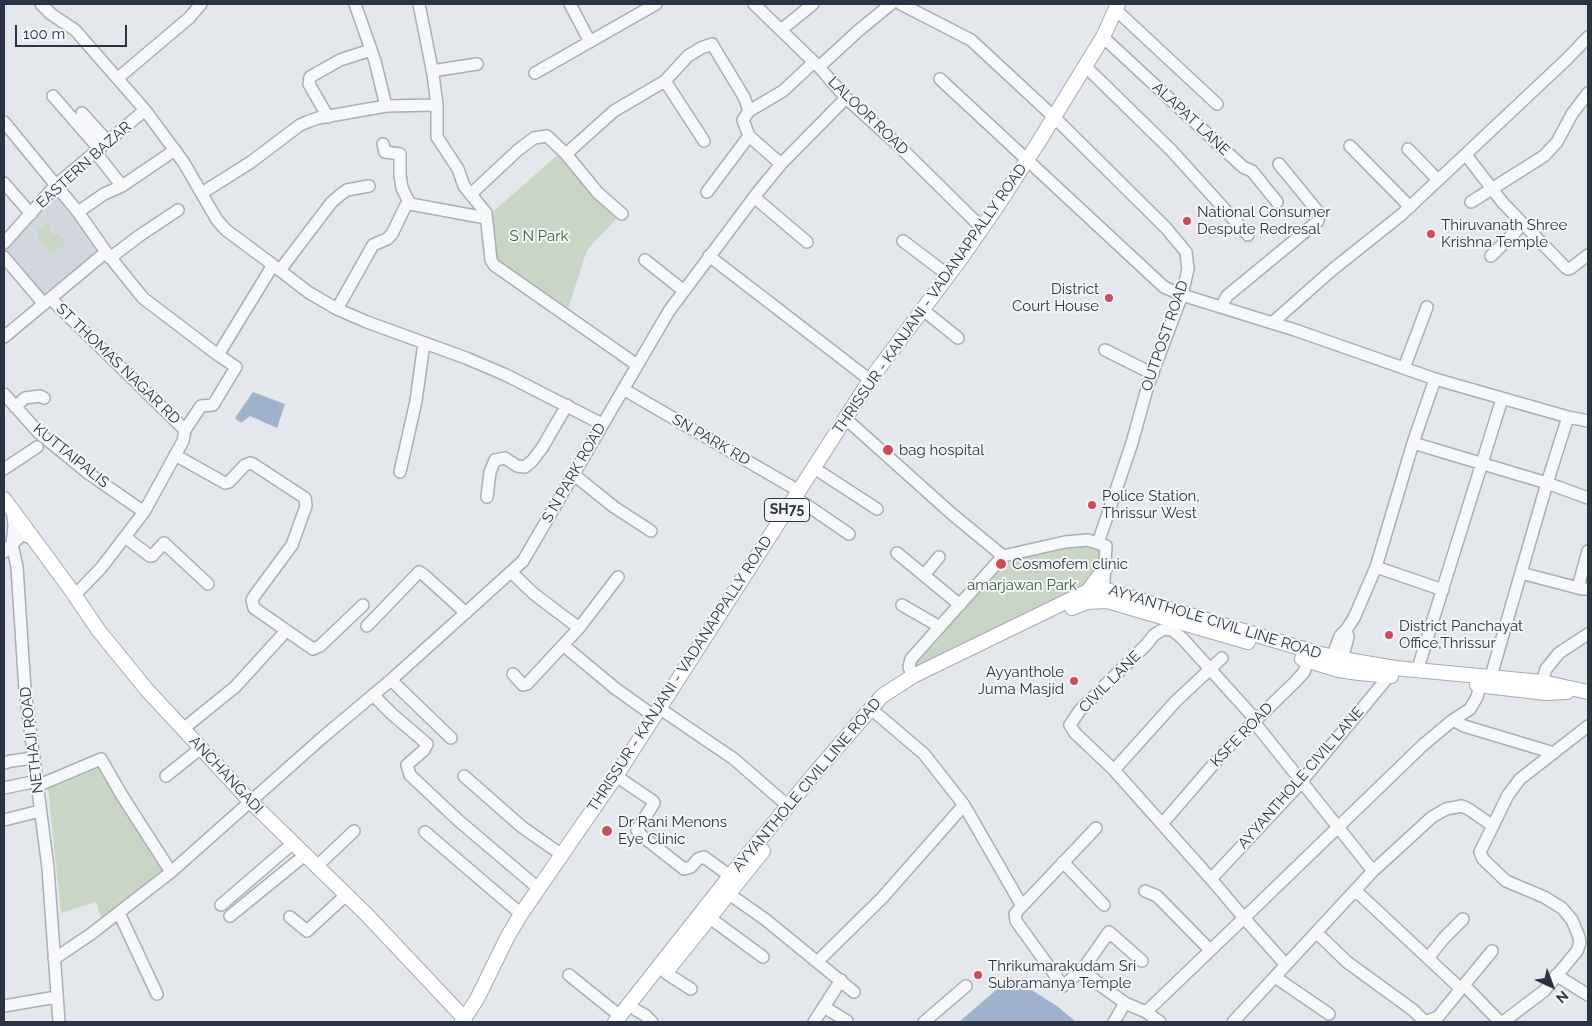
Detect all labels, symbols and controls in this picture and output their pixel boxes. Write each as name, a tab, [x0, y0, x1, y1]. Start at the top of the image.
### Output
scale bar	[18, 15, 130, 47]
text: 100 m	[23, 25, 65, 43]
street label: LALOOR ROAD	[824, 73, 912, 159]
street label: ALAPAT LANE	[1149, 79, 1233, 159]
street label: EASTERN BAZAR	[33, 118, 135, 212]
street label: THRISSUR - KANJANI - VADANAPPALLY ROAD	[829, 161, 1031, 437]
place label: National Consumer Despute Redresal	[1197, 203, 1331, 238]
marker: National Consumer Despute Redresal	[1181, 215, 1193, 227]
place label: Thiruvanath Shree Krishna Temple	[1441, 216, 1567, 251]
park label: S N Park	[510, 227, 568, 245]
marker: Thiruvanath Shree Krishna Temple	[1425, 228, 1437, 240]
street label: OUTPOST ROAD	[1138, 278, 1192, 394]
place label: District Court House	[1012, 280, 1099, 315]
marker: District Court House	[1103, 292, 1115, 304]
street label: ST THOMAS NAGAR RD	[52, 300, 184, 428]
street label: SN PARK RD	[669, 410, 753, 470]
street label: KUTTAIPALIS	[29, 420, 113, 492]
street label: S N PARK ROAD	[538, 420, 610, 526]
place label: bag hospital	[899, 441, 984, 459]
marker: bag hospital	[881, 443, 895, 457]
place label: Police Station, Thrissur West	[1102, 487, 1200, 522]
road number: SH75	[764, 498, 810, 522]
marker: Police Station, Thrissur West	[1086, 499, 1098, 511]
street label: THRISSUR - KANJANI - VADANAPPALLY ROAD	[584, 533, 776, 815]
place label: Cosmofem clinic	[1012, 555, 1128, 573]
marker: Cosmofem clinic	[994, 557, 1008, 571]
park label: amarjawan Park	[967, 576, 1077, 594]
street label: AYYANTHOLE CIVIL LINE ROAD	[1107, 581, 1323, 663]
place label: District Panchayat Office,Thrissur	[1399, 617, 1523, 652]
marker: District Panchayat Office,Thrissur	[1383, 629, 1395, 641]
street label: CIVIL LANE	[1075, 647, 1145, 717]
place label: Ayyanthole Juma Masjid	[978, 663, 1064, 698]
marker: Ayyanthole Juma Masjid	[1068, 675, 1080, 687]
street label: NETHAJI ROAD	[17, 686, 47, 794]
street label: AYYANTHOLE CIVIL LINE ROAD	[729, 694, 885, 876]
street label: KSFE ROAD	[1207, 699, 1277, 771]
street label: AYYANTHOLE CIVIL LANE	[1234, 703, 1368, 853]
street label: ANCHANGADI	[185, 732, 267, 818]
place label: Dr Rani Menons Eye Clinic	[618, 813, 727, 848]
marker: Dr Rani Menons Eye Clinic	[600, 824, 614, 838]
place label: Thrikumarakudam Sri Subramanya Temple	[988, 957, 1136, 992]
north arrow	[1527, 961, 1577, 1011]
marker: Thrikumarakudam Sri Subramanya Temple	[972, 969, 984, 981]
text: N	[1553, 987, 1572, 1006]

